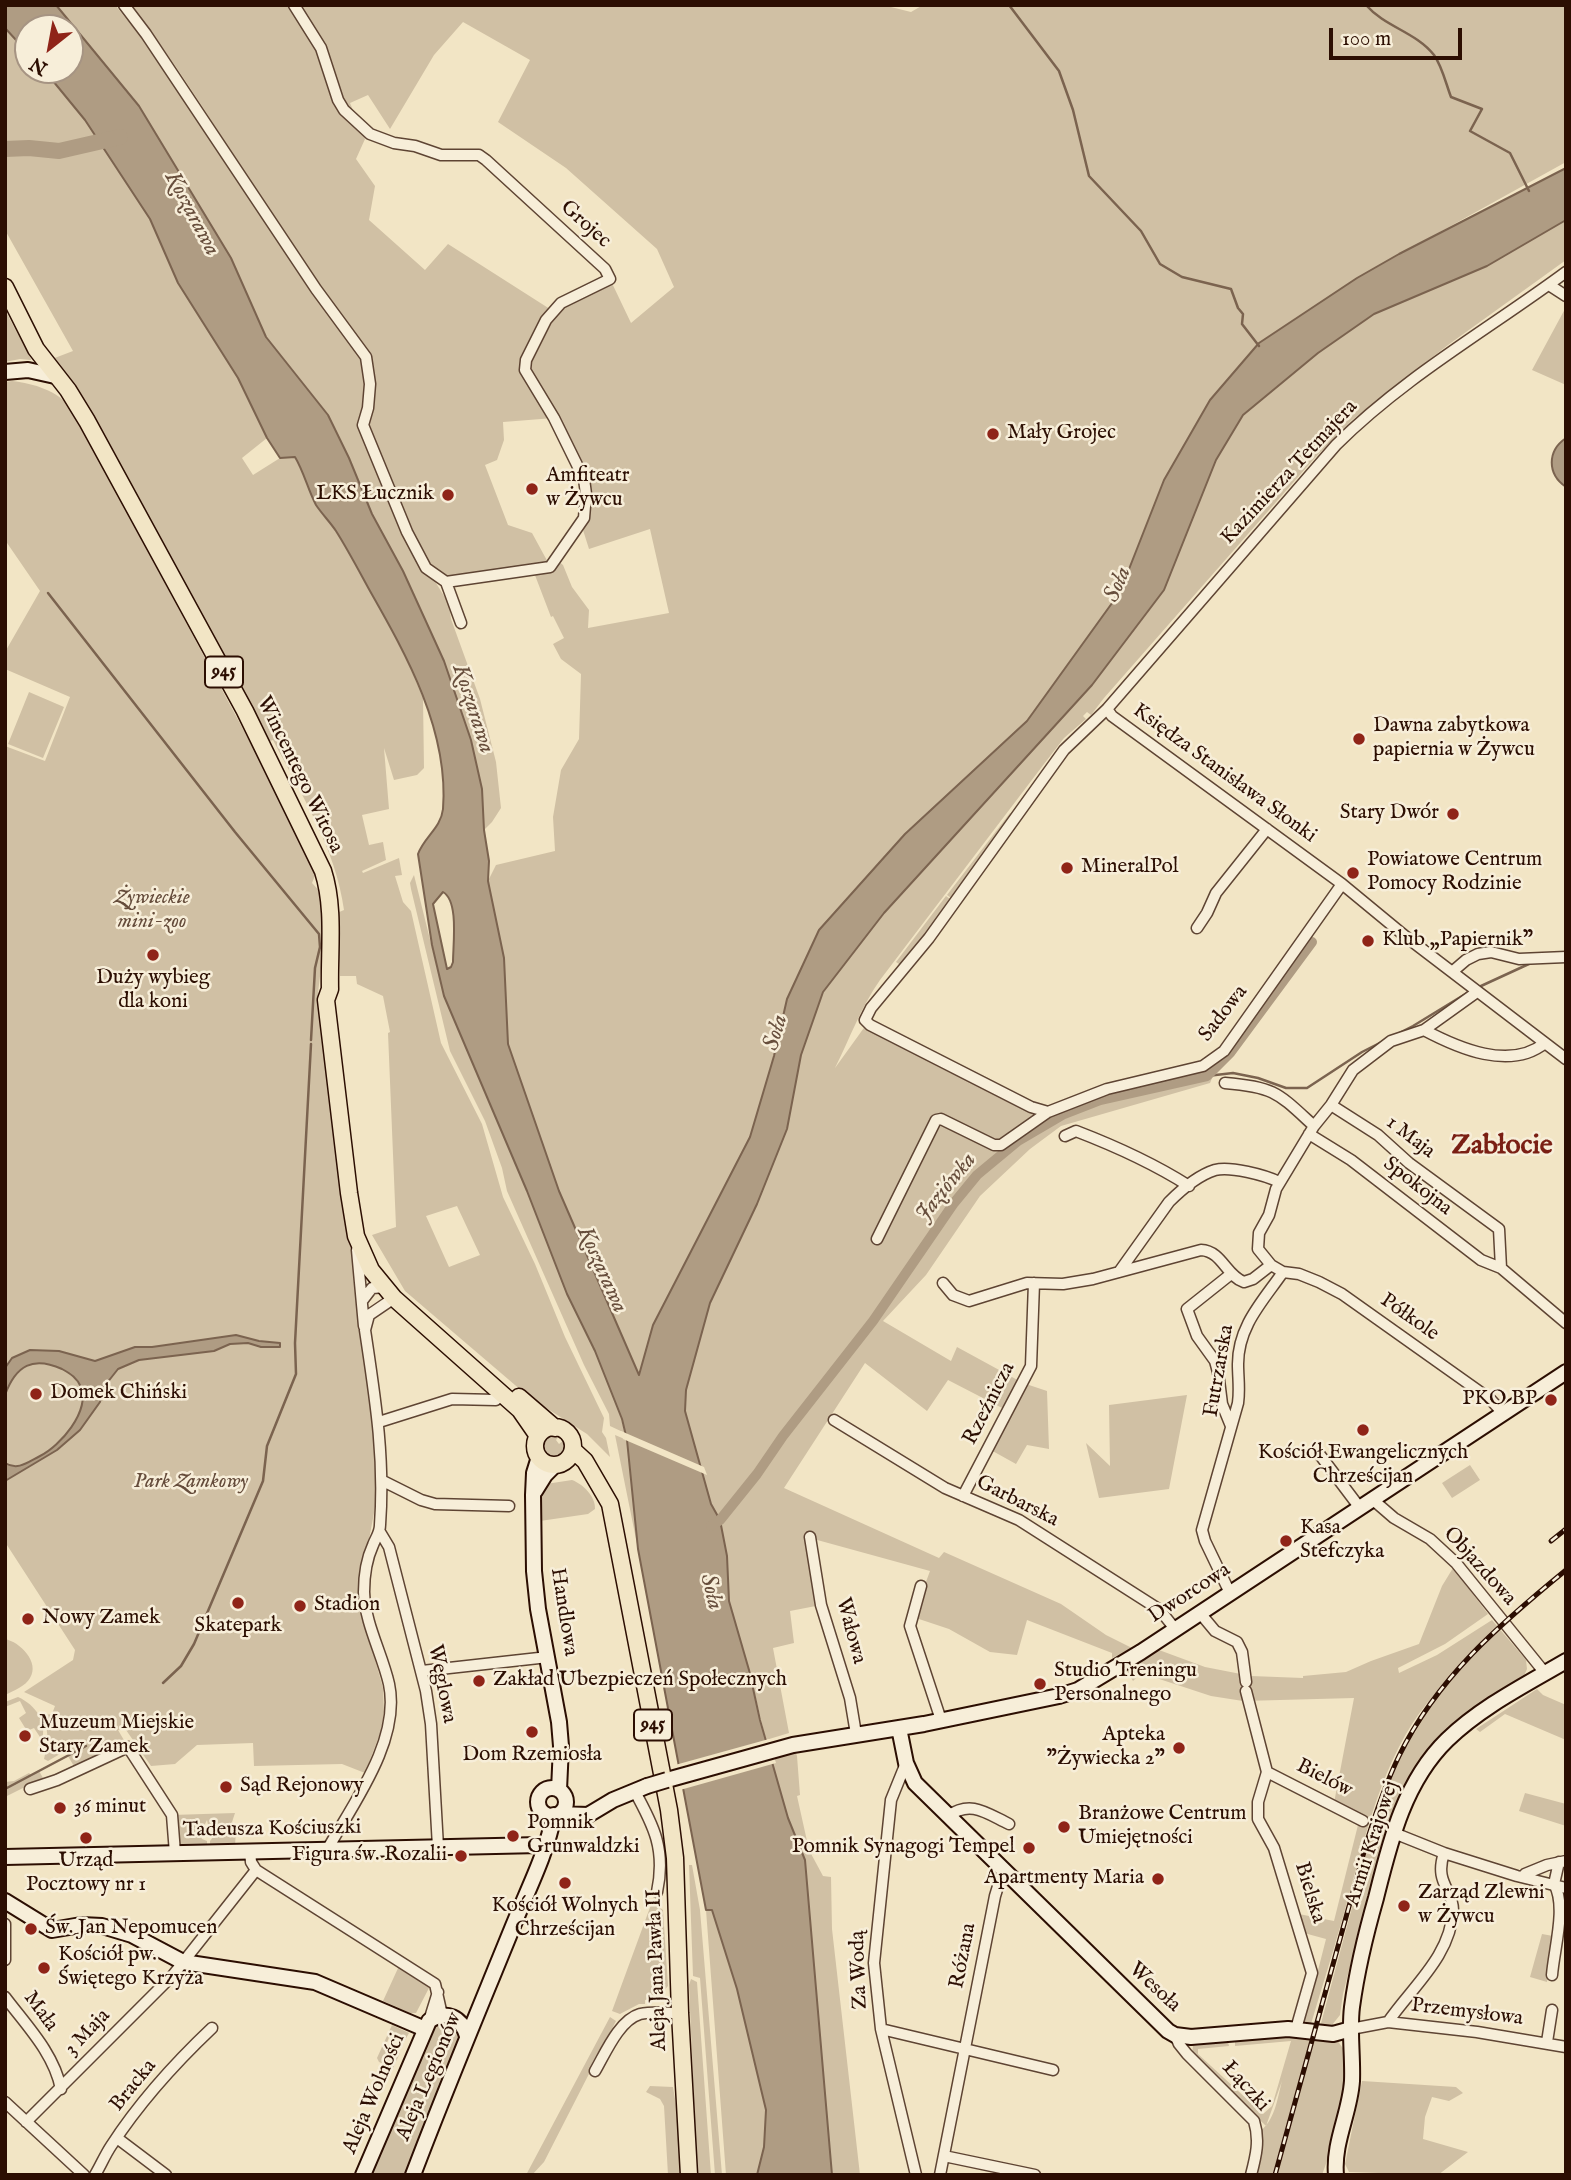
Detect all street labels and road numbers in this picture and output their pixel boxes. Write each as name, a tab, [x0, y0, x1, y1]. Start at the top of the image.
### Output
street label: Grojec	[555, 196, 615, 254]
street label: Kazimierza Tetmajera	[1216, 395, 1364, 551]
road number: 945	[205, 656, 243, 688]
street label: Wincentego Witosa	[250, 693, 348, 857]
street label: Księdza Stanisława Słonki	[1127, 699, 1321, 849]
street label: Sadowa	[1194, 981, 1254, 1047]
street label: 1 Maja	[1380, 1111, 1440, 1165]
street label: Spokojna	[1377, 1152, 1457, 1222]
street label: Półkole	[1375, 1289, 1443, 1347]
street label: Futrzarska	[1199, 1323, 1241, 1419]
street label: Rzeźnicza	[958, 1358, 1022, 1450]
street label: Garbarska	[972, 1471, 1062, 1533]
street label: Objazdowa	[1437, 1522, 1521, 1612]
street label: Dworcowa	[1144, 1558, 1236, 1630]
street label: Handlowa	[544, 1566, 582, 1658]
street label: Wałowa	[829, 1595, 871, 1667]
street label: Węglowa	[421, 1643, 461, 1725]
road number: 945	[634, 1709, 672, 1740]
street label: Bielów	[1292, 1754, 1356, 1804]
street label: Armii Krajowej	[1341, 1778, 1405, 1910]
street label: Tadeusza Kościuszki	[183, 1816, 361, 1844]
street label: Bielska	[1288, 1859, 1330, 1927]
street label: Aleja Jana Pawła II	[643, 1889, 673, 2051]
street label: Różana	[945, 1921, 983, 1991]
street label: Za Wodą	[846, 1930, 874, 2010]
street label: Wesoła	[1123, 1958, 1185, 2018]
street label: Mała	[17, 1987, 63, 2037]
street label: Przemysłowa	[1410, 1994, 1524, 2032]
street label: 3 Maja	[60, 2004, 116, 2062]
street label: Aleja Legionów	[392, 2009, 468, 2145]
street label: Aleja Wolności	[338, 2030, 412, 2158]
street label: Bracka	[105, 2055, 163, 2117]
street label: Łączki	[1216, 2056, 1274, 2118]

